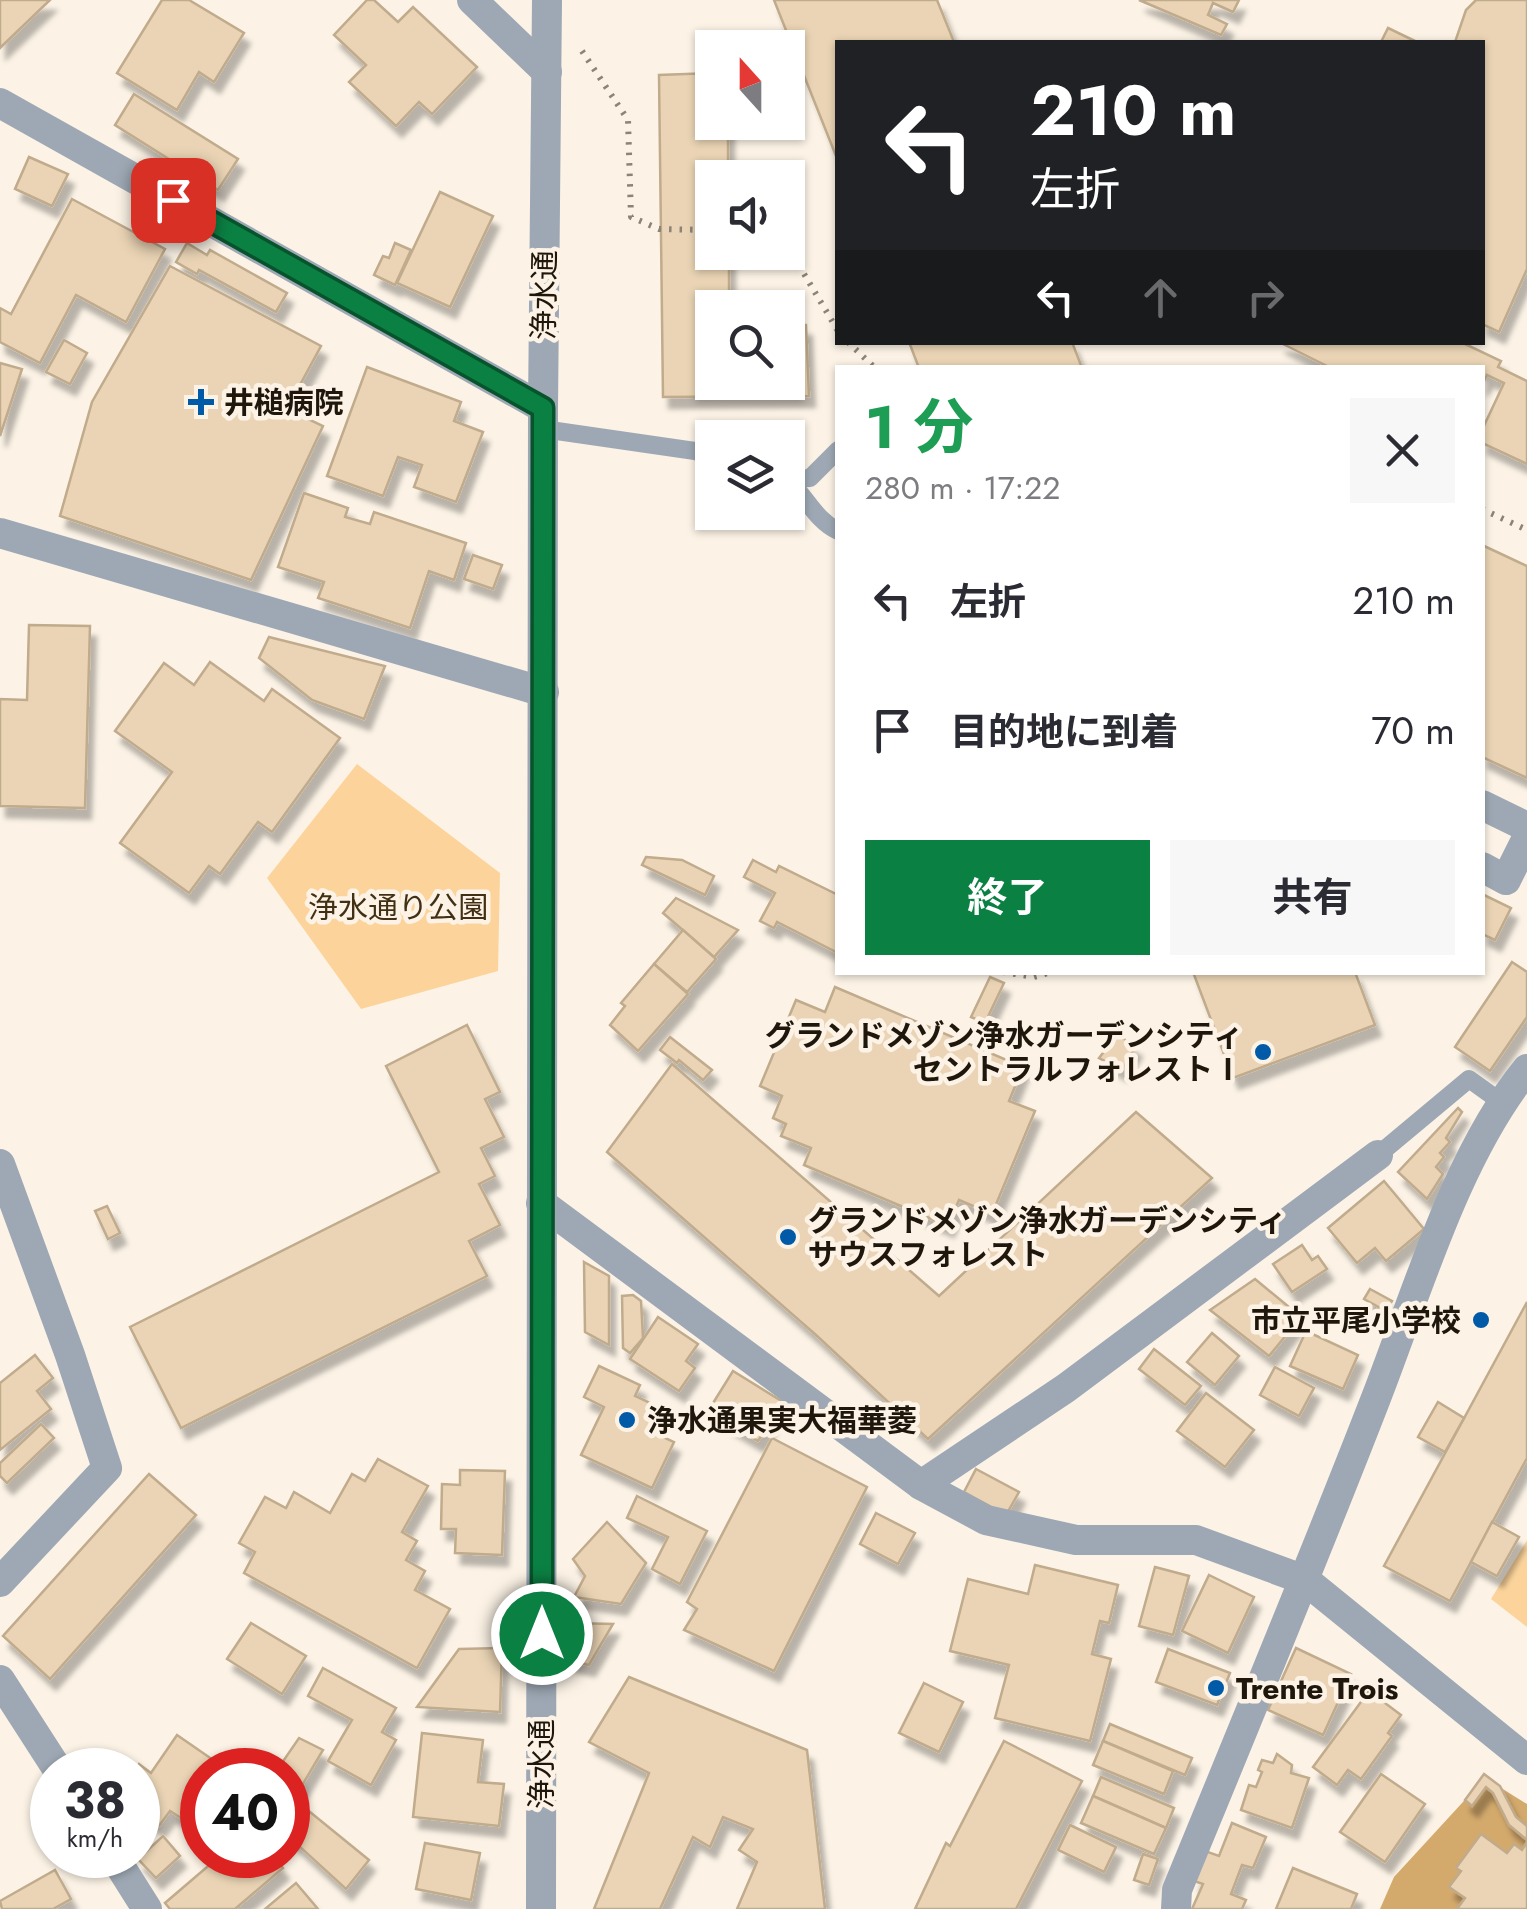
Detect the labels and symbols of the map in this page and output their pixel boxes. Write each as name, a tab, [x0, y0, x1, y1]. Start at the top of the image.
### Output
north arrow	[695, 30, 805, 140]
pin	[131, 158, 216, 243]
street label: 浄水通	[522, 250, 566, 340]
place label: 井槌病院	[224, 381, 344, 424]
marker: 井槌病院	[188, 389, 214, 415]
park label: 浄水通り公園	[308, 886, 488, 929]
place label: グランドメゾン浄水ガーデンシティ セントラルフォレストⅠ	[765, 1014, 1243, 1091]
marker: グランドメゾン浄水ガーデンシティ セントラルフォレストⅠ	[1252, 1041, 1274, 1063]
place label: グランドメゾン浄水ガーデンシティ サウスフォレスト	[808, 1199, 1286, 1276]
marker: グランドメゾン浄水ガーデンシティ サウスフォレスト	[777, 1226, 799, 1248]
place label: 市立平尾小学校	[1251, 1299, 1461, 1342]
marker: 市立平尾小学校	[1470, 1309, 1492, 1331]
place label: 浄水通果実大福華菱	[647, 1399, 917, 1442]
marker: 浄水通果実大福華菱	[616, 1409, 638, 1431]
position arrow	[490, 1582, 594, 1686]
place label: Trente Trois	[1236, 1667, 1398, 1710]
marker: Trente Trois	[1205, 1677, 1227, 1699]
street label: 浄水通	[520, 1719, 563, 1809]
speed limit sign: 40	[180, 1748, 310, 1878]

